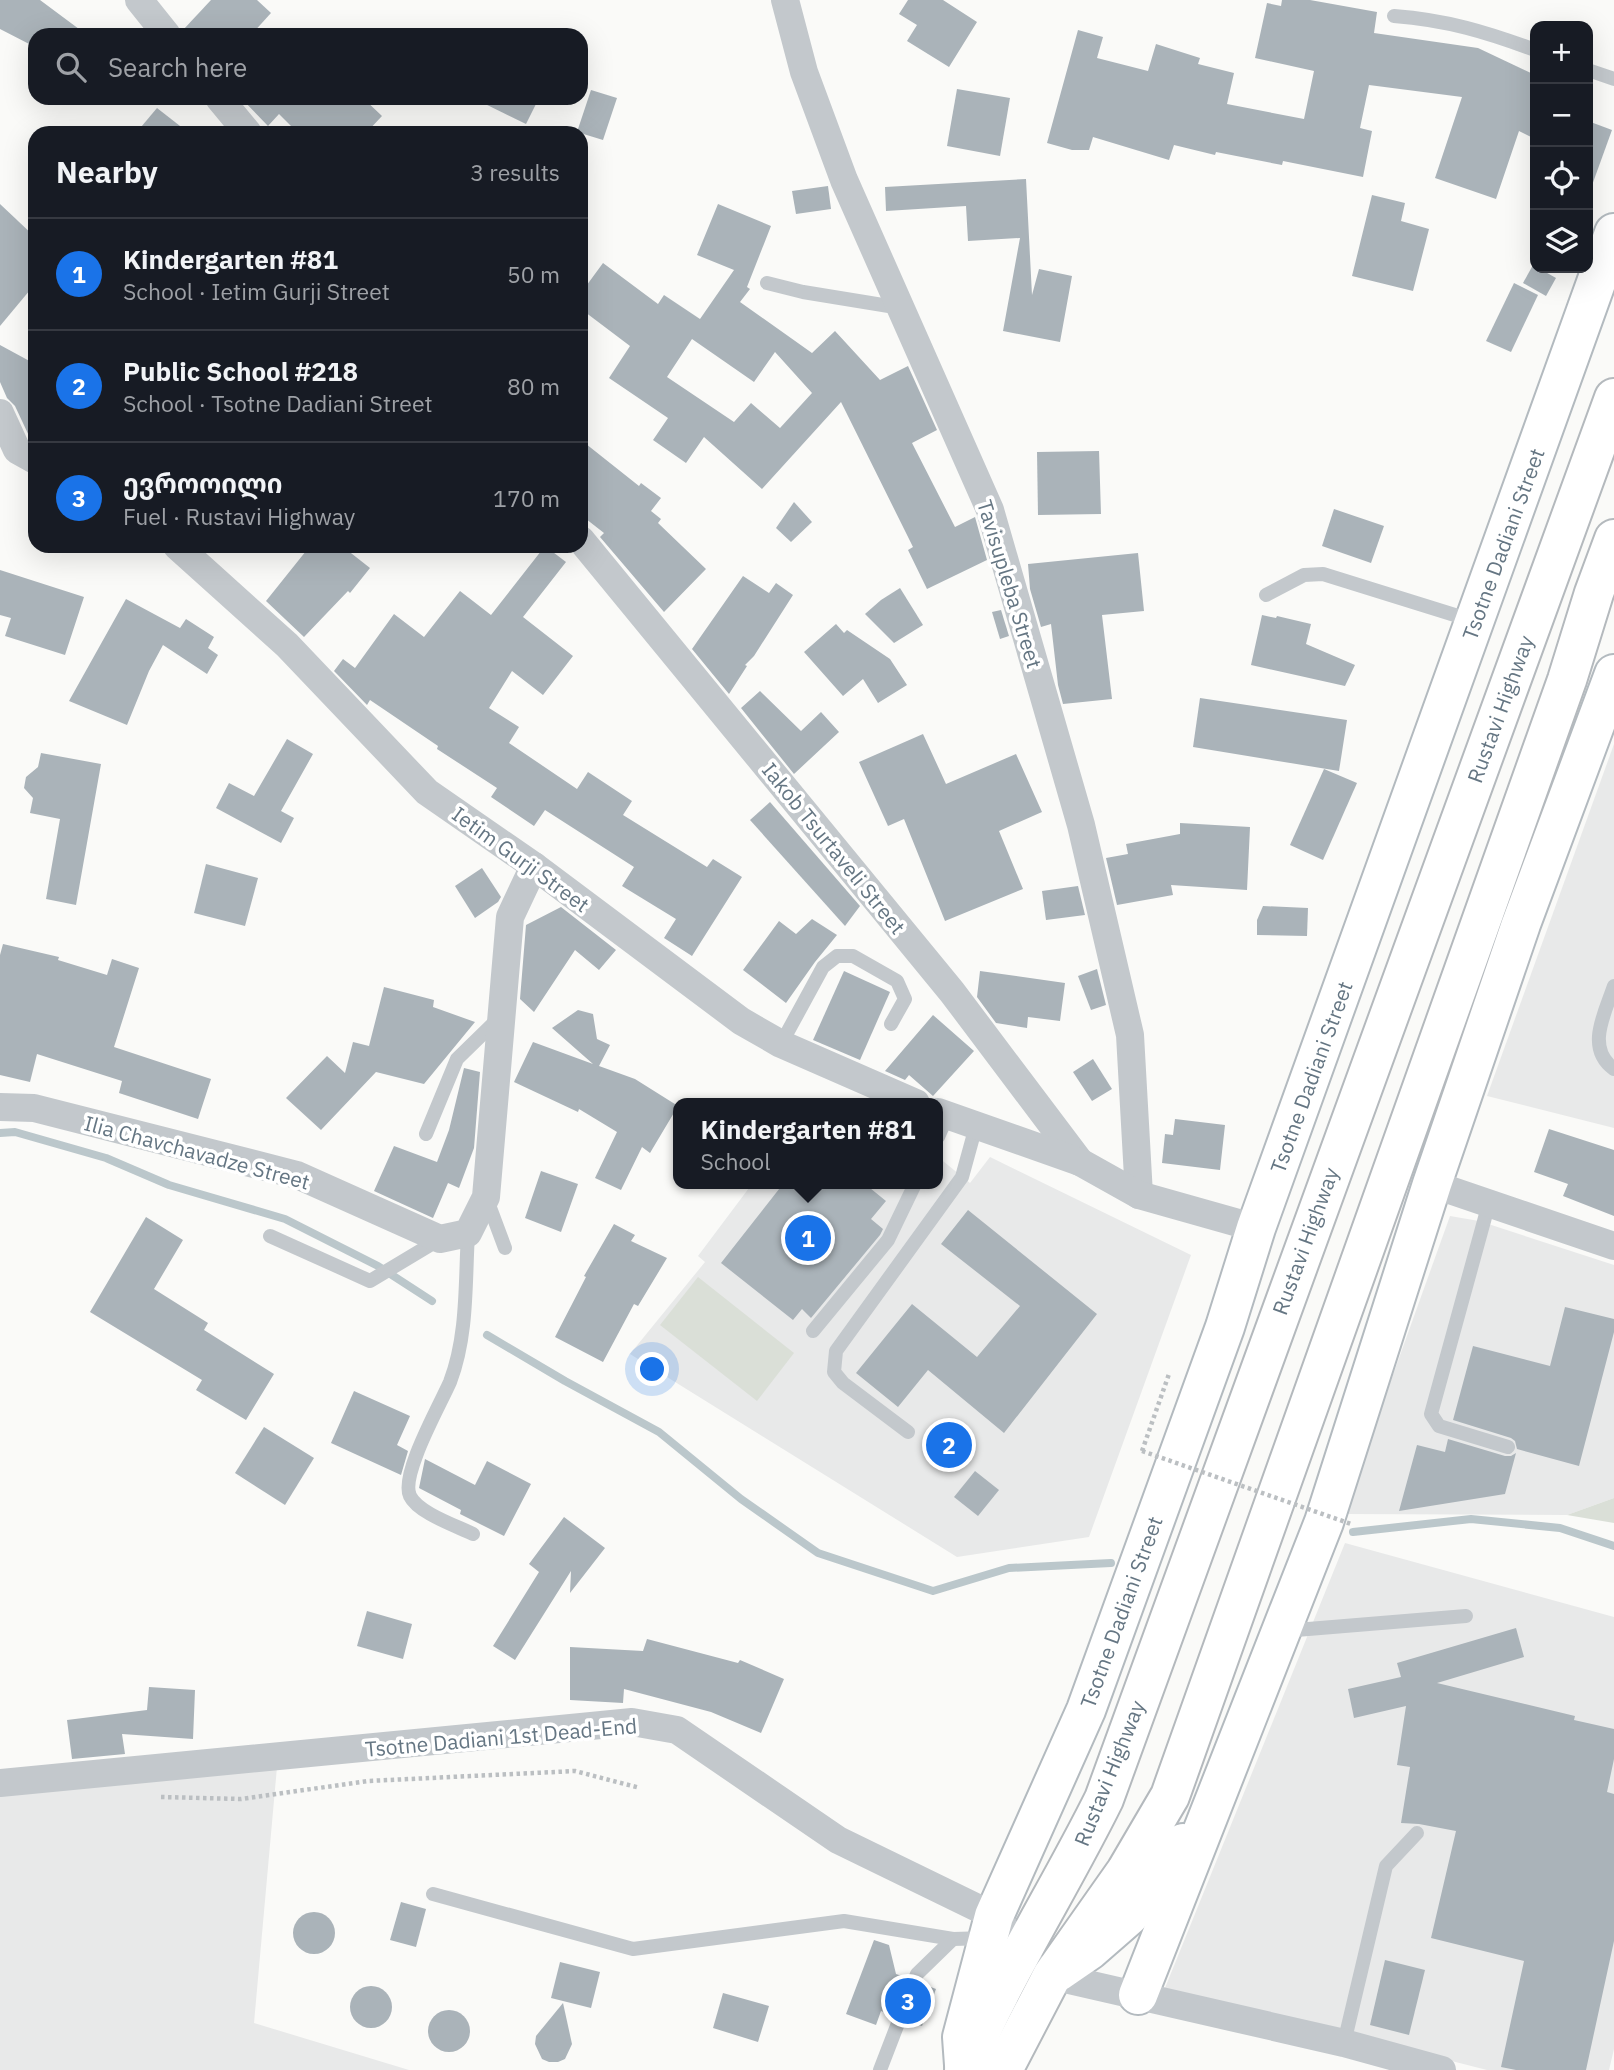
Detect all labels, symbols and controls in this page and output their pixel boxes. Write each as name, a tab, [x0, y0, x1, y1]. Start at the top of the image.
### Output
map controls	[1530, 21, 1593, 273]
button: +	[1530, 21, 1593, 84]
search box	[28, 28, 588, 105]
icon: search	[52, 48, 90, 86]
text: Search here	[108, 50, 247, 84]
button: −	[1530, 84, 1593, 147]
button: locate	[1530, 147, 1593, 210]
text: Nearby	[56, 152, 158, 191]
text: 3 results	[470, 157, 560, 187]
button: layers	[1530, 210, 1593, 273]
text: Kindergarten #81	[123, 242, 338, 276]
text: 1	[72, 259, 86, 289]
text: 50 m	[507, 259, 560, 289]
text: School · Ietim Gurji Street	[123, 276, 390, 306]
text: Public School #218	[123, 354, 358, 388]
text: 2	[72, 371, 86, 401]
text: 80 m	[507, 371, 560, 401]
text: School · Tsotne Dadiani Street	[123, 388, 433, 418]
street label: Tsotne Dadiani Street	[1455, 444, 1551, 644]
text: ევროოილი	[123, 466, 283, 500]
text: 3	[72, 483, 86, 513]
text: 170 m	[493, 483, 560, 513]
street label: Tavisupleba Street	[971, 496, 1049, 672]
text: Fuel · Rustavi Highway	[123, 501, 355, 531]
street label: Rustavi Highway	[1460, 631, 1540, 787]
street label: Iakob Tsurtaveli Street	[756, 756, 912, 940]
street label: Ietim Gurji Street	[447, 800, 595, 918]
street label: Tsotne Dadiani Street	[1263, 977, 1359, 1177]
popup	[673, 1098, 943, 1189]
street label: Ilia Chavchavadze Street	[81, 1108, 313, 1196]
text: Kindergarten #81	[700, 1112, 916, 1146]
text: School	[700, 1146, 771, 1176]
street label: Rustavi Highway	[1265, 1163, 1345, 1319]
pin: 1	[785, 1212, 831, 1264]
your location	[635, 1352, 669, 1386]
pin: 2	[926, 1419, 972, 1471]
street label: Tsotne Dadiani Street	[1073, 1512, 1169, 1712]
street label: Rustavi Highway	[1067, 1695, 1151, 1850]
street label: Tsotne Dadiani 1st Dead-End	[364, 1711, 638, 1763]
pin: 3	[885, 1975, 931, 2027]

